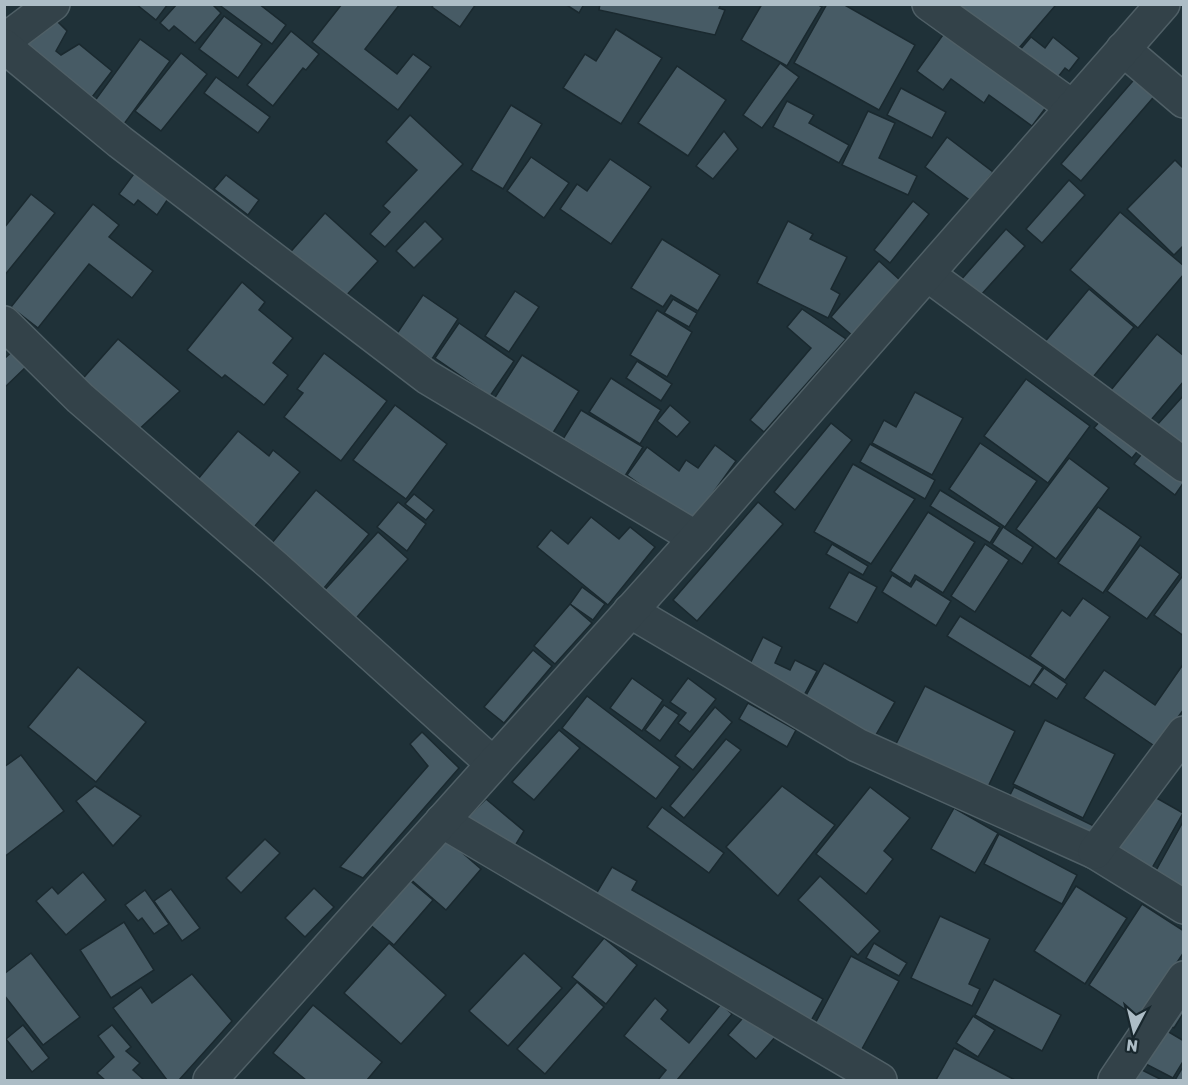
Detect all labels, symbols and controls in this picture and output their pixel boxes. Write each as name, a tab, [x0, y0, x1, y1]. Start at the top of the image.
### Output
north arrow	[1104, 1001, 1164, 1061]
text: N	[1125, 1035, 1139, 1056]

